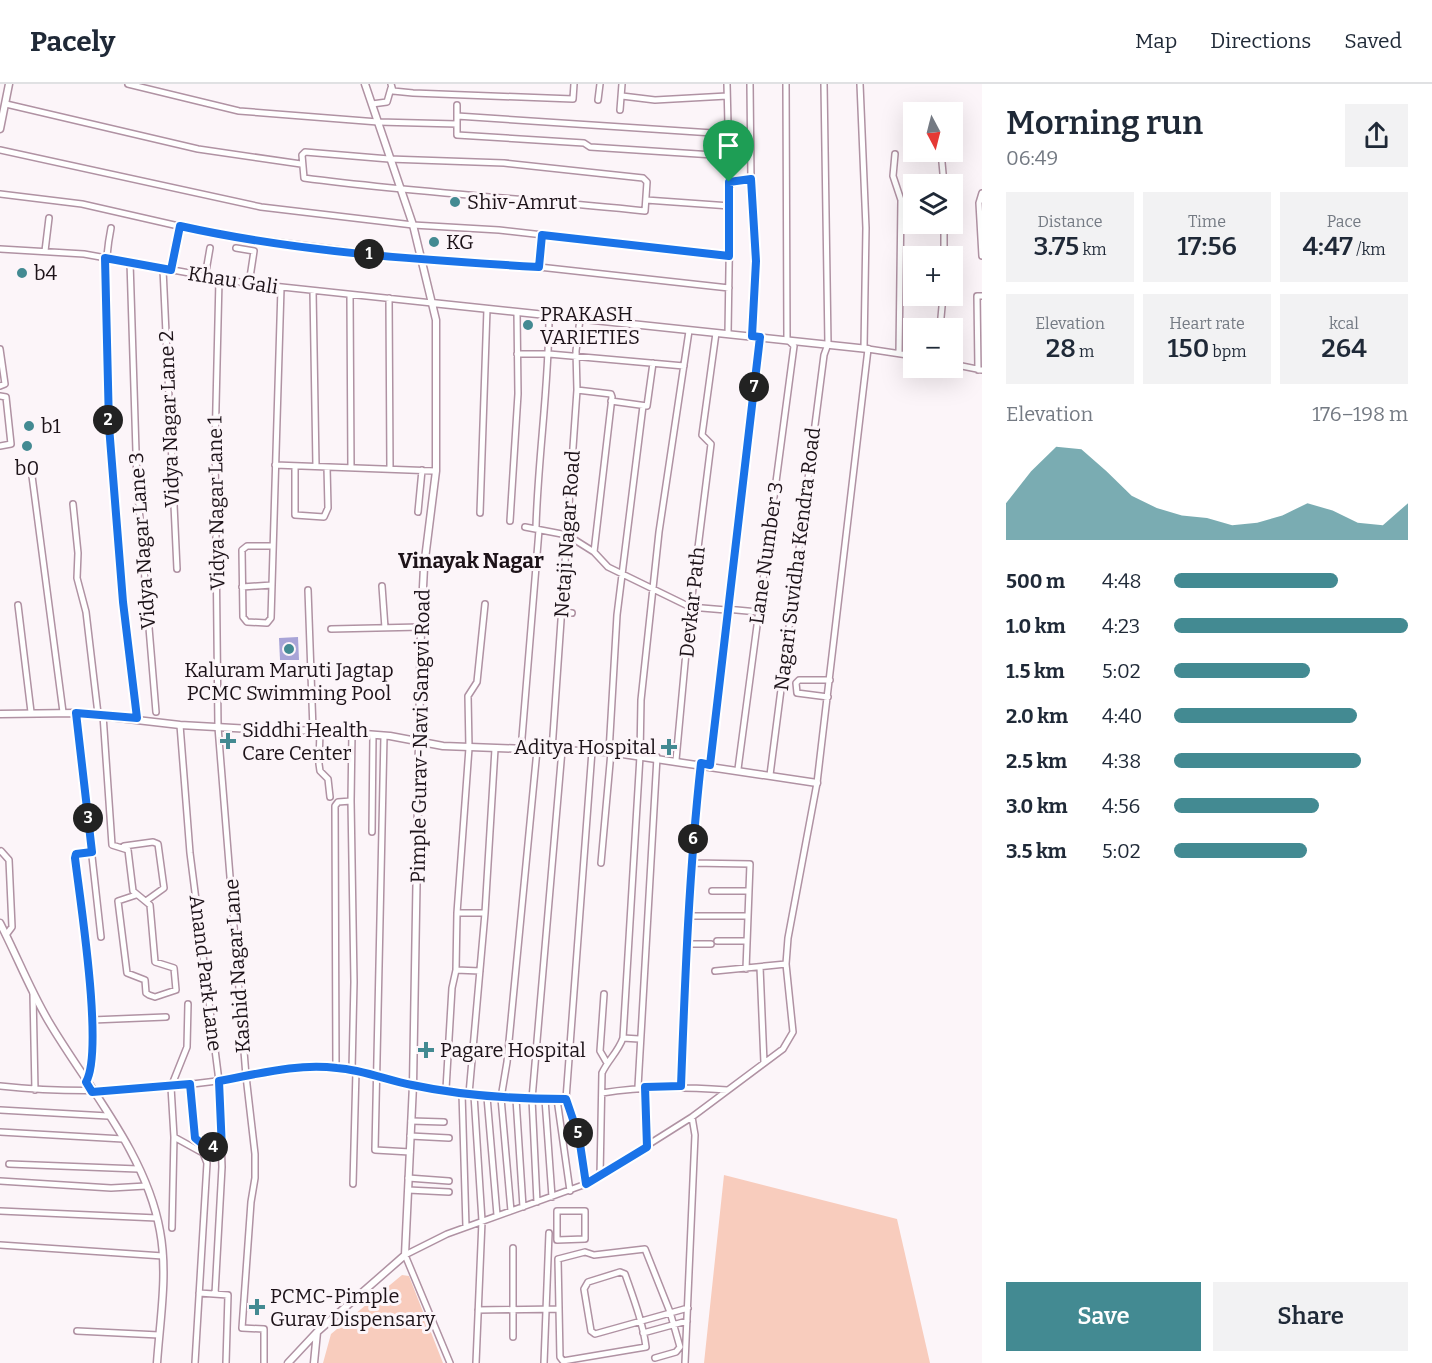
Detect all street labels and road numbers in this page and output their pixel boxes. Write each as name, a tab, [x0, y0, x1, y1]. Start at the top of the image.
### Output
street label: Khau Gali	[186, 261, 280, 299]
street label: Vidya Nagar Lane 2	[154, 330, 184, 508]
street label: Vidya Nagar Lane 1	[202, 416, 230, 590]
street label: Nagari Suvidha Kendra Road	[769, 426, 825, 692]
street label: Netaji Nagar Road	[549, 449, 586, 619]
street label: Vidya Nagar Lane 3	[124, 452, 160, 630]
street label: Lane Number 3	[744, 480, 788, 626]
street label: Devkar Path	[674, 545, 710, 659]
street label: Pimple Gurav-Navi Sangvi Road	[405, 589, 435, 883]
street label: Kashid Nagar Lane	[219, 878, 255, 1054]
street label: Anand Park Lane	[184, 893, 228, 1053]

